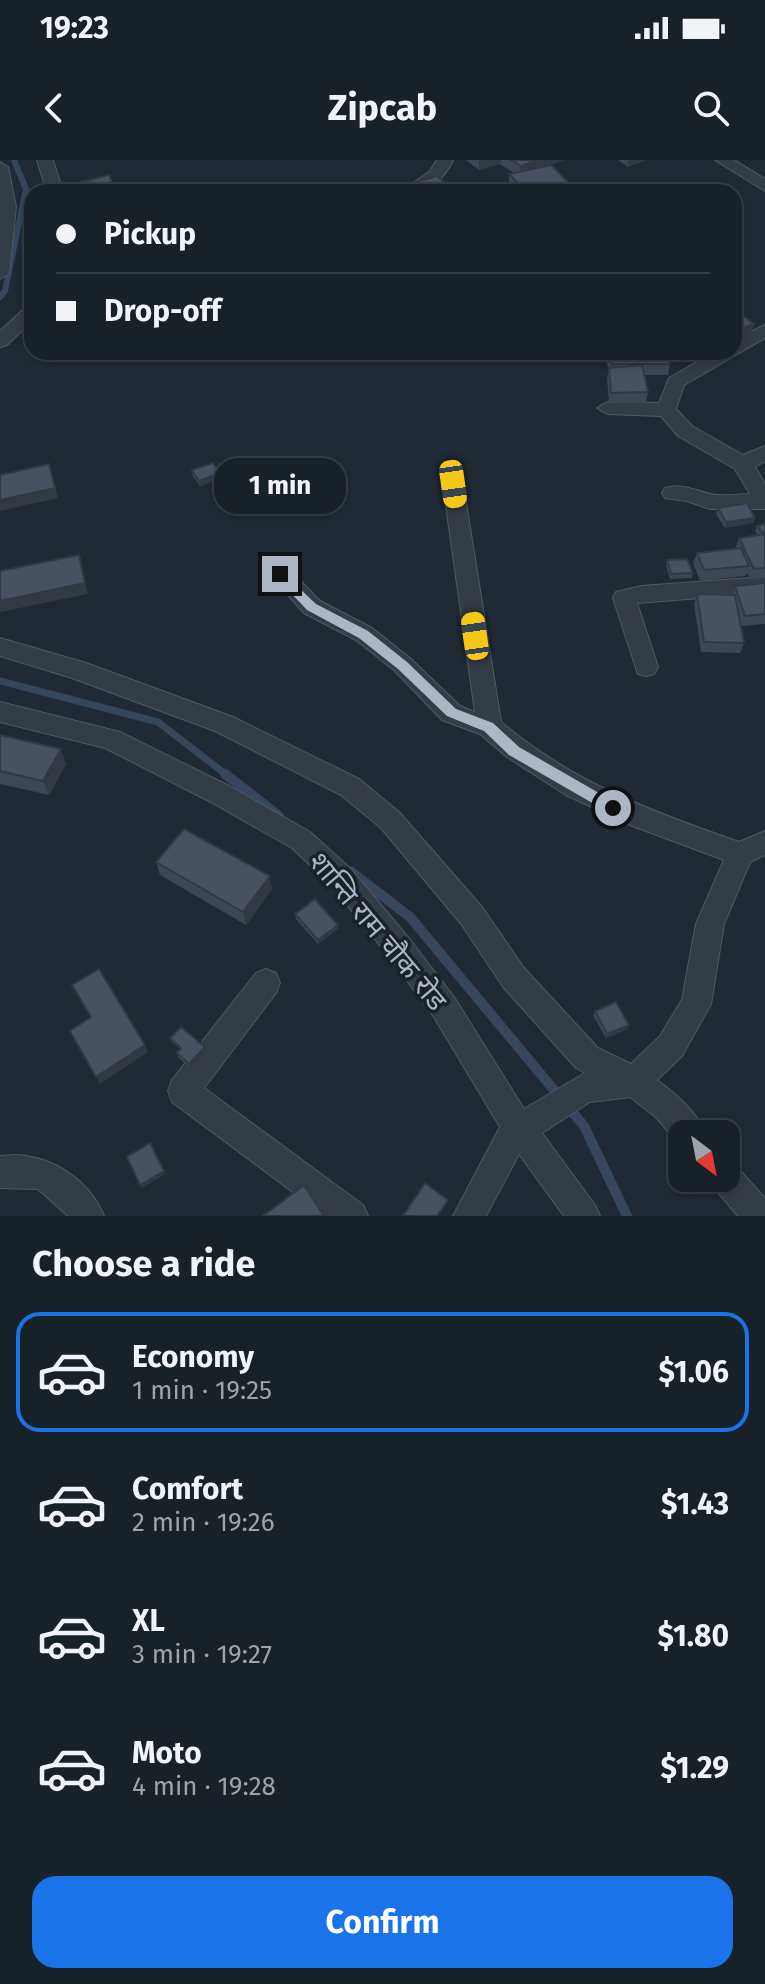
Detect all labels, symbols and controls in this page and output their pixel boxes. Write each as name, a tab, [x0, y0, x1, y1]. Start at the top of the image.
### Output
text: 19:23	[40, 10, 109, 46]
icon: back	[32, 86, 76, 130]
text: Zipcab	[328, 86, 437, 130]
icon: search	[689, 86, 733, 130]
text: Pickup	[104, 216, 196, 252]
text: Drop-off	[104, 293, 221, 329]
callout: 1 min	[214, 458, 346, 514]
car	[438, 459, 468, 509]
text: 1 min	[249, 470, 311, 501]
route end	[262, 556, 298, 592]
car	[460, 611, 490, 661]
route start	[595, 790, 631, 826]
street label: शान्ति राम चौक रोड	[302, 846, 454, 1018]
north arrow	[668, 1120, 740, 1192]
map controls	[668, 1120, 740, 1192]
text: Choose a ride	[32, 1242, 255, 1286]
icon: car	[36, 1336, 108, 1408]
text: Economy	[132, 1339, 254, 1375]
text: $1.06	[658, 1354, 729, 1390]
text: 1 min · 19:25	[132, 1375, 272, 1406]
icon: car	[36, 1468, 108, 1540]
text: Comfort	[132, 1471, 243, 1507]
text: $1.43	[661, 1486, 729, 1522]
text: 2 min · 19:26	[132, 1507, 275, 1538]
icon: car	[36, 1600, 108, 1672]
text: XL	[132, 1603, 165, 1639]
text: $1.80	[658, 1618, 729, 1654]
text: 3 min · 19:27	[132, 1639, 272, 1670]
icon: car	[36, 1732, 108, 1804]
text: Moto	[132, 1735, 202, 1771]
text: $1.29	[660, 1750, 729, 1786]
text: 4 min · 19:28	[132, 1771, 276, 1802]
button: Confirm	[32, 1876, 733, 1968]

